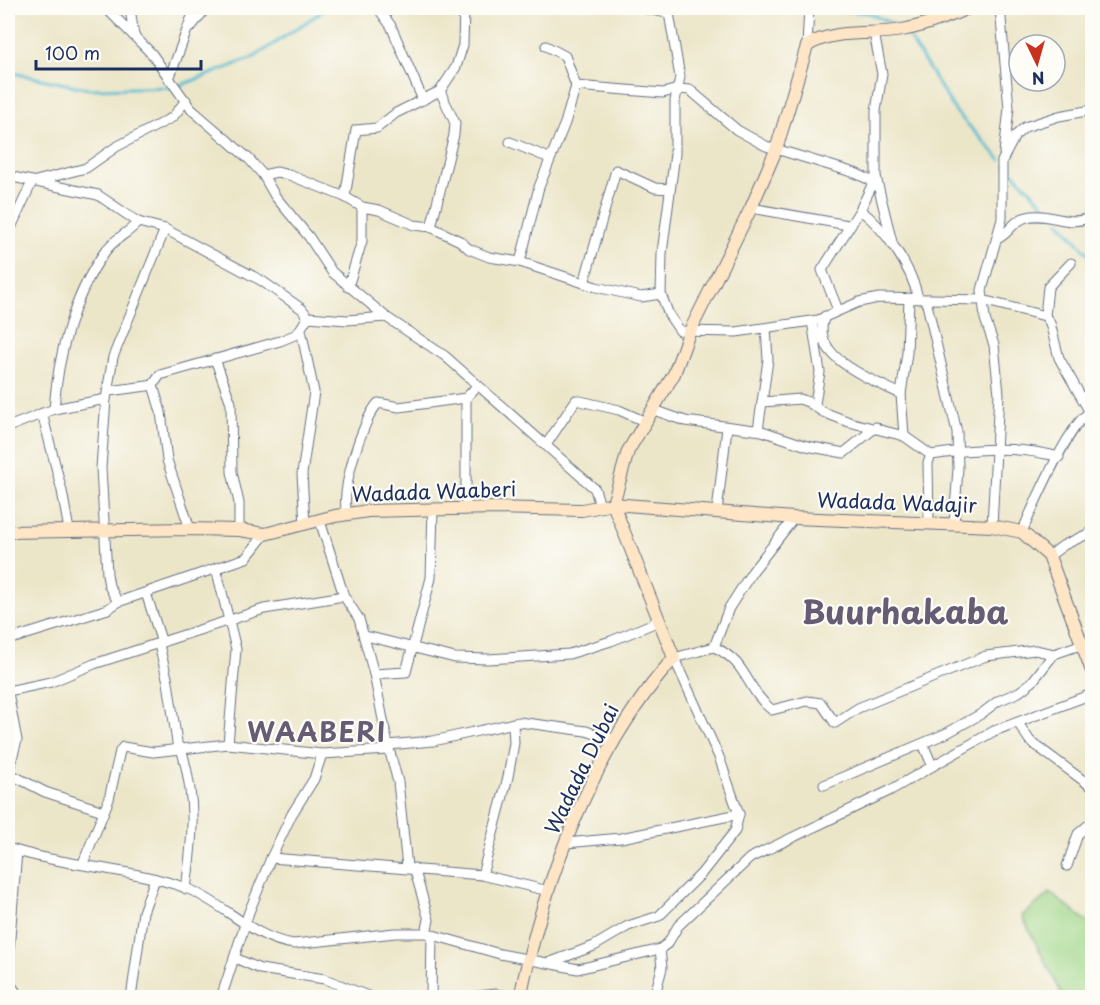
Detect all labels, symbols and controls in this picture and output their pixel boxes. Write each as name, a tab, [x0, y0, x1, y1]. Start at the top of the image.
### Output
scale bar	[36, 33, 201, 71]
north arrow	[1007, 33, 1067, 93]
text: 100 m	[45, 39, 100, 66]
text: N	[1031, 66, 1046, 91]
street label: Wadada Waaberi	[351, 473, 517, 509]
street label: Wadada Wadajir	[817, 484, 978, 520]
district label: Buurhakaba	[802, 587, 1008, 635]
street label: Wadada Dubai	[537, 698, 626, 839]
district label: WAABERI	[247, 712, 387, 751]

